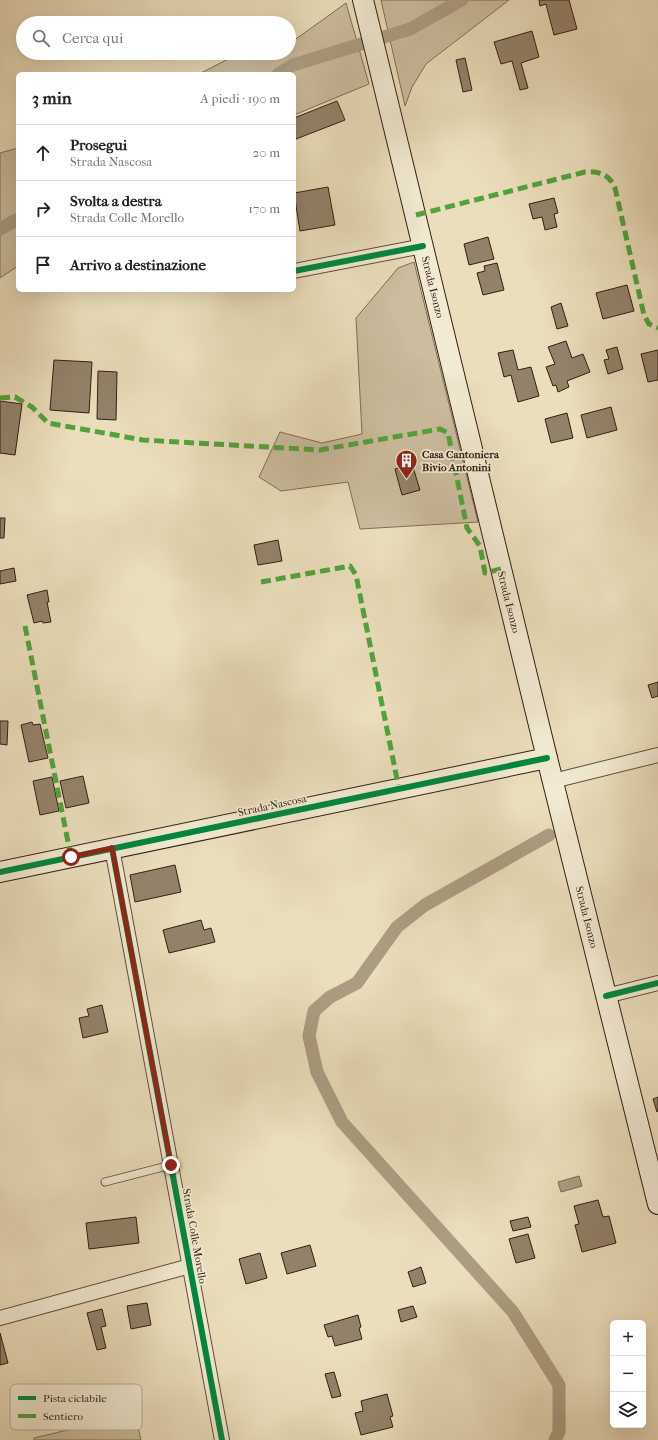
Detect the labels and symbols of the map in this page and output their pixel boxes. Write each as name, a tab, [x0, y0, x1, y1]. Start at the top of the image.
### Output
street label: Strada Isonzo	[419, 255, 447, 320]
building icon: Casa Cantoniera Bivio Antonini	[394, 447, 420, 480]
place label: Casa Cantoniera Bivio Antonini	[422, 448, 500, 474]
street label: Strada Isonzo	[495, 570, 523, 635]
street label: Strada Nascosa	[237, 792, 308, 819]
route start	[62, 848, 80, 866]
street label: Strada Isonzo	[573, 885, 601, 950]
route end	[162, 1156, 180, 1174]
street label: Strada Colle Morello	[180, 1187, 209, 1285]
legend	[10, 1384, 142, 1430]
text: Pista ciclabile	[43, 1392, 107, 1405]
text: Sentiero	[43, 1410, 84, 1423]

